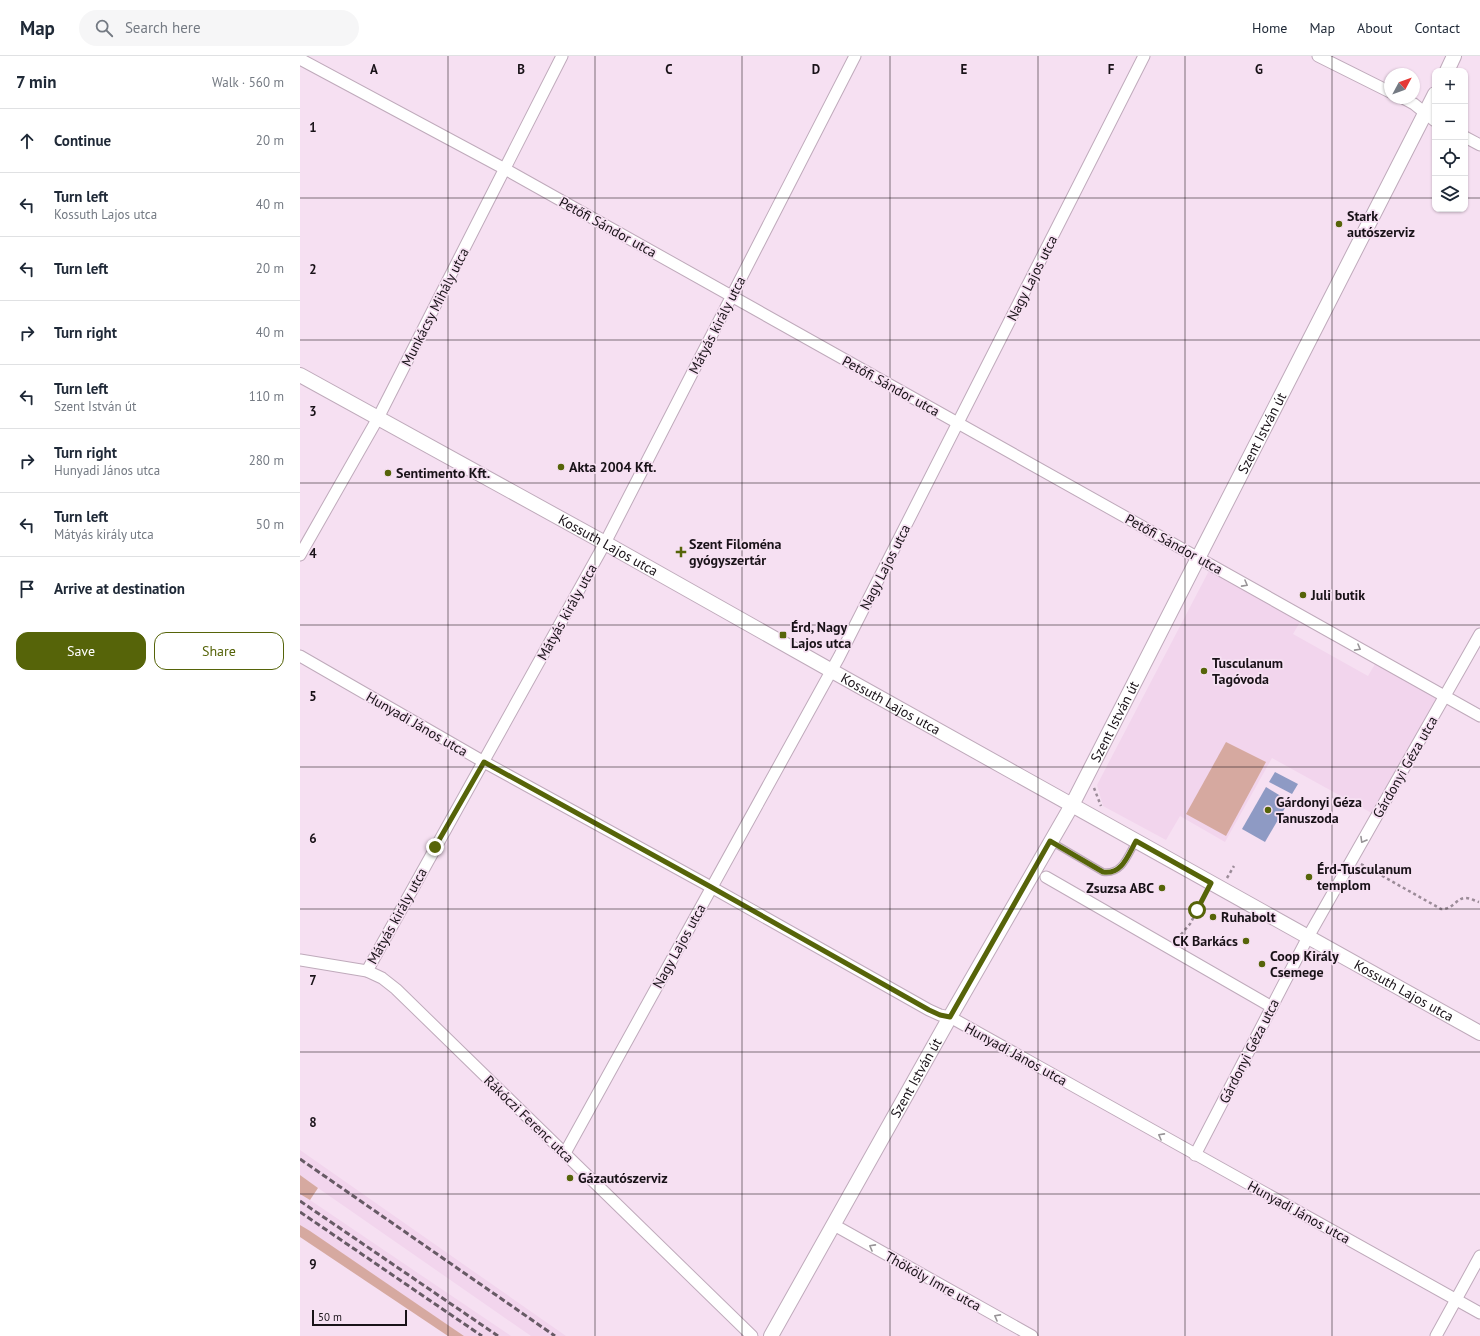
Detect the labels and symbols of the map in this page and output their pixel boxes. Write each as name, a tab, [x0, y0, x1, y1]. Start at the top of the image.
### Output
text: A	[370, 61, 378, 78]
text: B	[517, 61, 525, 78]
text: C	[665, 61, 673, 78]
text: D	[812, 61, 820, 78]
text: E	[961, 61, 968, 78]
text: F	[1108, 61, 1115, 78]
text: G	[1255, 61, 1263, 78]
north arrow	[1384, 68, 1420, 104]
text: 1	[309, 119, 317, 136]
street label: Petőfi Sándor utca	[556, 193, 660, 261]
place label: Stark autószerviz	[1347, 207, 1415, 241]
marker: Stark autószerviz	[1334, 219, 1344, 229]
street label: Nagy Lajos utca	[1003, 232, 1061, 324]
street label: Munkácsy Mihály utca	[397, 245, 473, 369]
text: 2	[309, 261, 317, 278]
street label: Mátyás király utca	[685, 273, 749, 377]
street label: Petőfi Sándor utca	[839, 352, 943, 420]
street label: Szent István út	[1234, 389, 1290, 477]
text: 3	[309, 403, 317, 420]
place label: Akta 2004 Kft.	[569, 458, 656, 476]
marker: Akta 2004 Kft.	[556, 462, 566, 472]
place label: Sentimento Kft.	[396, 464, 490, 482]
marker: Sentimento Kft.	[383, 468, 393, 478]
street label: Kossuth Lajos utca	[555, 510, 661, 580]
street label: Petőfi Sándor utca	[1122, 510, 1226, 578]
street label: Nagy Lajos utca	[856, 521, 914, 613]
place label: Szent Filoména gyógyszertár	[689, 535, 781, 569]
text: 4	[309, 545, 317, 562]
marker: Szent Filoména gyógyszertár	[676, 547, 686, 557]
street label: Mátyás király utca	[533, 561, 601, 663]
one-way arrow	[1241, 579, 1248, 586]
place label: Juli butik	[1310, 586, 1365, 604]
marker: Juli butik	[1298, 590, 1308, 600]
place label: Érd, Nagy Lajos utca	[791, 618, 851, 652]
marker: Érd, Nagy Lajos utca	[778, 630, 788, 640]
one-way arrow	[1354, 643, 1361, 650]
place label: Tusculanum Tagóvoda	[1212, 654, 1283, 688]
marker: Tusculanum Tagóvoda	[1199, 666, 1209, 676]
street label: Kossuth Lajos utca	[838, 669, 944, 739]
street label: Szent István út	[1086, 678, 1143, 765]
text: 5	[309, 688, 317, 705]
street label: Hunyadi János utca	[363, 688, 471, 760]
street label: Gárdonyi Géza utca	[1368, 713, 1442, 821]
place label: Gárdonyi Géza Tanuszoda	[1276, 793, 1362, 827]
marker: Gárdonyi Géza Tanuszoda	[1263, 805, 1273, 815]
text: 6	[309, 830, 317, 847]
one-way arrow	[1360, 836, 1367, 843]
route end	[426, 838, 444, 856]
place label: Érd-Tusculanum templom	[1317, 860, 1412, 894]
street label: Mátyás király utca	[363, 865, 431, 967]
marker: Érd-Tusculanum templom	[1304, 872, 1314, 882]
place label: Zsuzsa ABC	[1086, 879, 1154, 897]
marker: Zsuzsa ABC	[1157, 883, 1167, 893]
street label: Nagy Lajos utca	[648, 901, 710, 991]
route start	[1188, 901, 1206, 919]
place label: Ruhabolt	[1221, 908, 1276, 926]
marker: Ruhabolt	[1208, 912, 1218, 922]
place label: CK Barkács	[1172, 932, 1238, 950]
marker: CK Barkács	[1241, 936, 1251, 946]
place label: Coop Király Csemege	[1270, 947, 1339, 981]
street label: Kossuth Lajos utca	[1351, 956, 1457, 1026]
marker: Coop Király Csemege	[1257, 959, 1267, 969]
text: 7	[309, 972, 317, 989]
street label: Gárdonyi Géza utca	[1215, 996, 1283, 1106]
street label: Hunyadi János utca	[962, 1018, 1070, 1090]
street label: Szent István út	[886, 1034, 946, 1121]
street label: Rákóczi Ferenc utca	[480, 1072, 578, 1166]
text: 8	[309, 1114, 317, 1131]
one-way arrow	[1158, 1134, 1165, 1141]
place label: Gázautószerviz	[578, 1169, 668, 1187]
marker: Gázautószerviz	[565, 1173, 575, 1183]
street label: Hunyadi János utca	[1245, 1176, 1353, 1248]
one-way arrow	[869, 1244, 876, 1251]
street label: Thököly Imre utca	[882, 1247, 984, 1315]
text: 9	[309, 1256, 317, 1273]
scale bar	[312, 1308, 407, 1327]
one-way arrow	[994, 1314, 1002, 1322]

